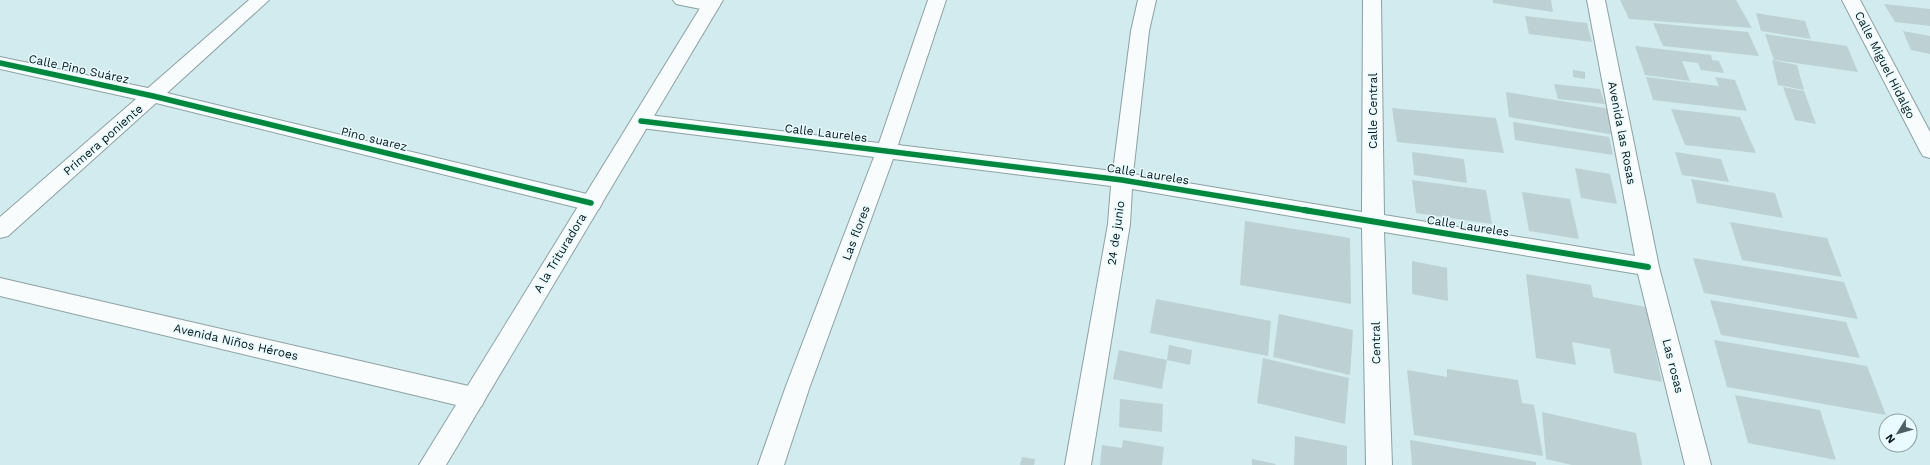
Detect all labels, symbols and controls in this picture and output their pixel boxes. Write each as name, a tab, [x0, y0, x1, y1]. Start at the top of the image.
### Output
street label: Calle Miguel Hidalgo	[1852, 9, 1918, 121]
street label: Calle Pino Suárez	[27, 51, 131, 87]
street label: Calle Central	[1366, 73, 1380, 149]
street label: Avenida las Rosas	[1605, 80, 1639, 186]
street label: Primera poniente	[60, 102, 146, 178]
street label: Calle Laureles	[784, 121, 868, 145]
street label: Pino suarez	[339, 124, 409, 154]
street label: Calle Laureles	[1106, 161, 1190, 187]
street label: 24 de junio	[1105, 200, 1127, 266]
street label: Las flores	[839, 204, 873, 262]
street label: A la Trituradora	[531, 211, 589, 295]
street label: Calle Laureles	[1426, 213, 1510, 239]
street label: Avenida Niños Héroes	[172, 321, 300, 363]
street label: Central	[1369, 321, 1383, 364]
street label: Las rosas	[1659, 337, 1687, 395]
north arrow	[1878, 413, 1918, 453]
text: N	[1883, 432, 1898, 446]

